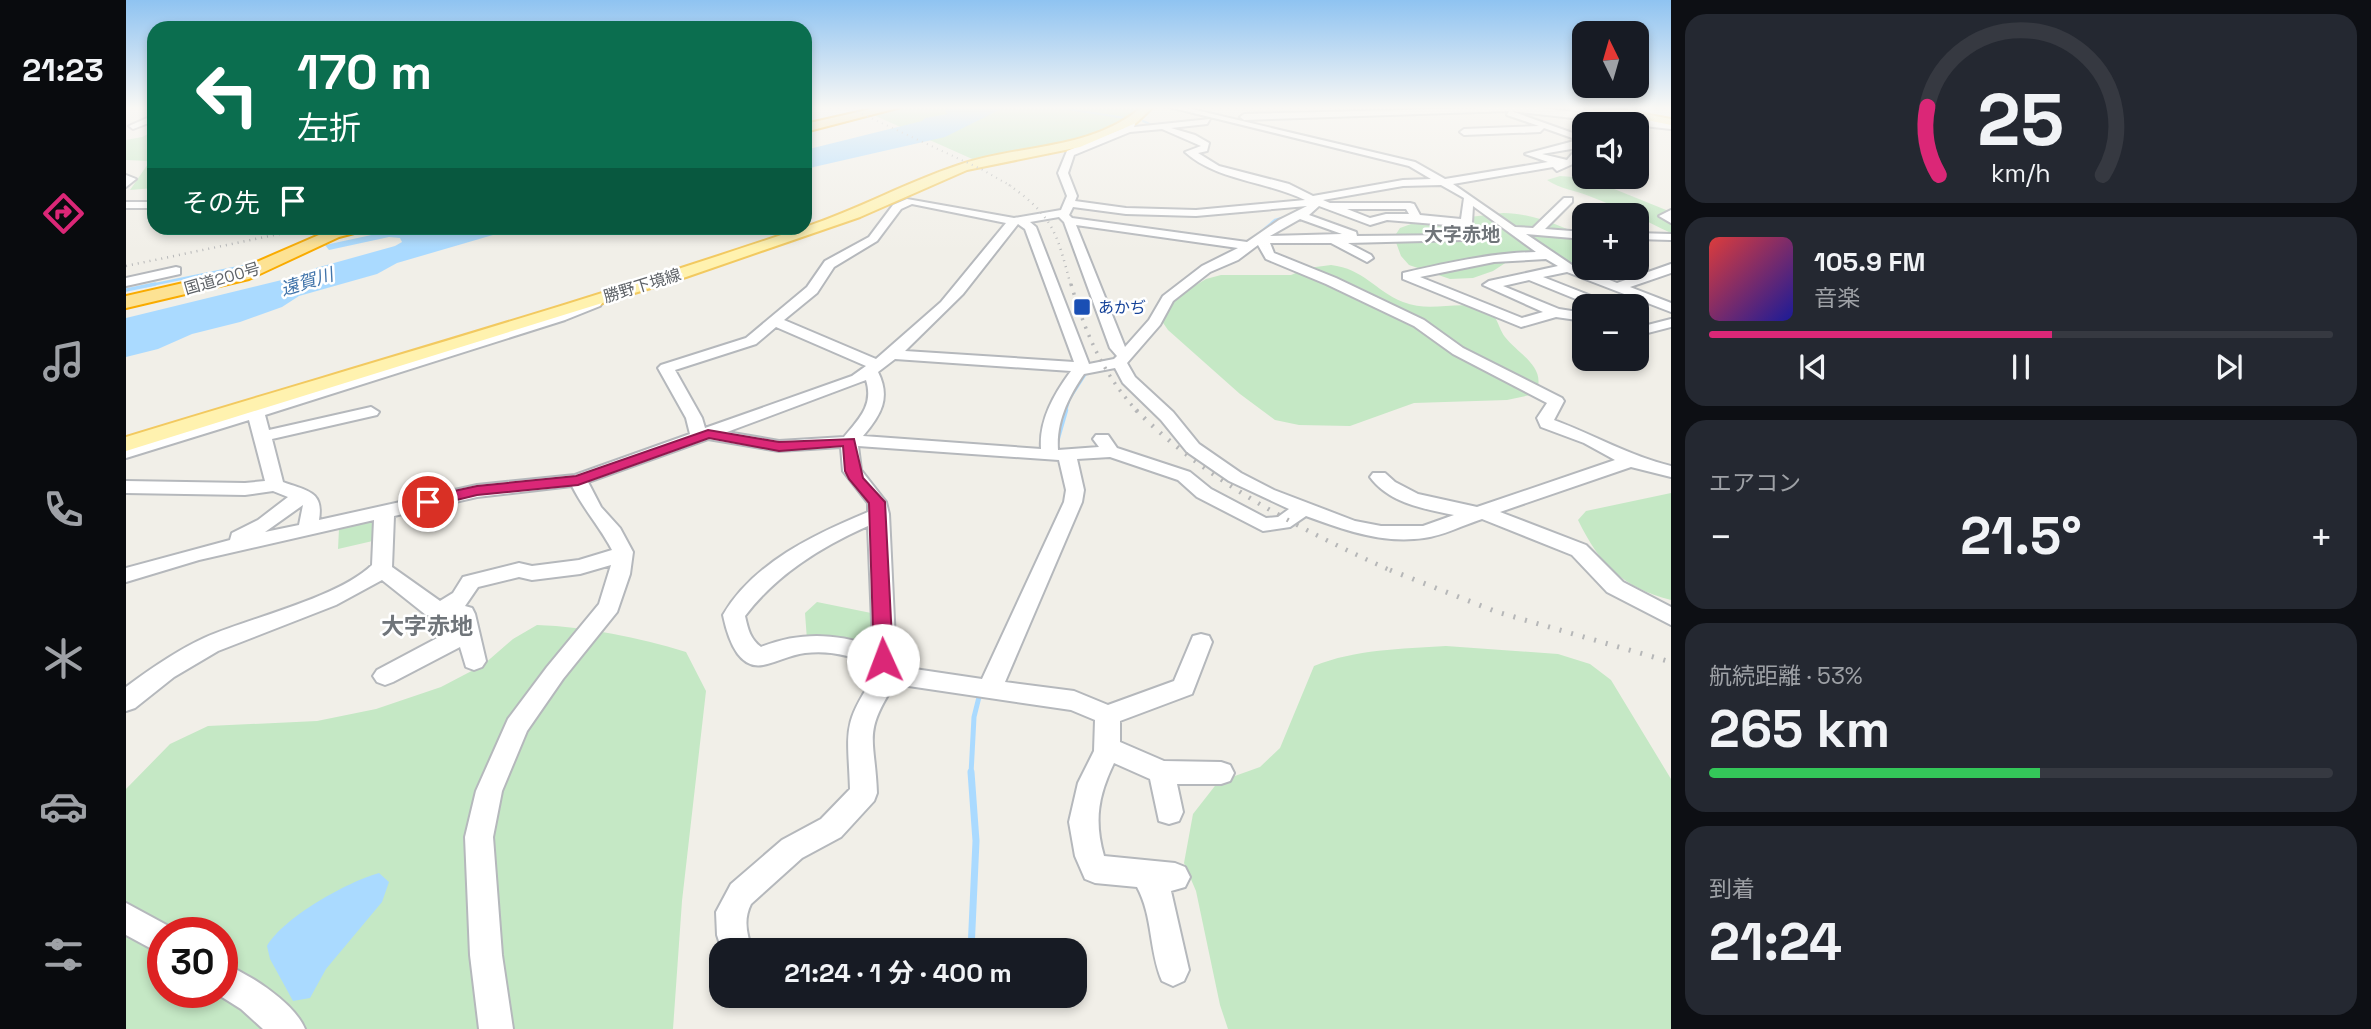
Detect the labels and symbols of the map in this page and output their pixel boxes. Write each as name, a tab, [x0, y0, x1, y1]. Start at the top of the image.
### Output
north arrow	[1572, 21, 1648, 98]
district label: 大字赤地	[1424, 222, 1500, 247]
street label: 国道200号	[182, 258, 263, 299]
water label: 遠賀川	[278, 262, 338, 300]
street label: 勝野下境線	[601, 264, 683, 307]
marker: あかぢ	[1072, 297, 1092, 317]
place label: あかぢ	[1098, 297, 1146, 318]
pin	[398, 472, 458, 532]
district label: 大字赤地	[381, 611, 473, 641]
position arrow	[846, 623, 920, 697]
speed limit sign: 30	[147, 917, 238, 1008]

